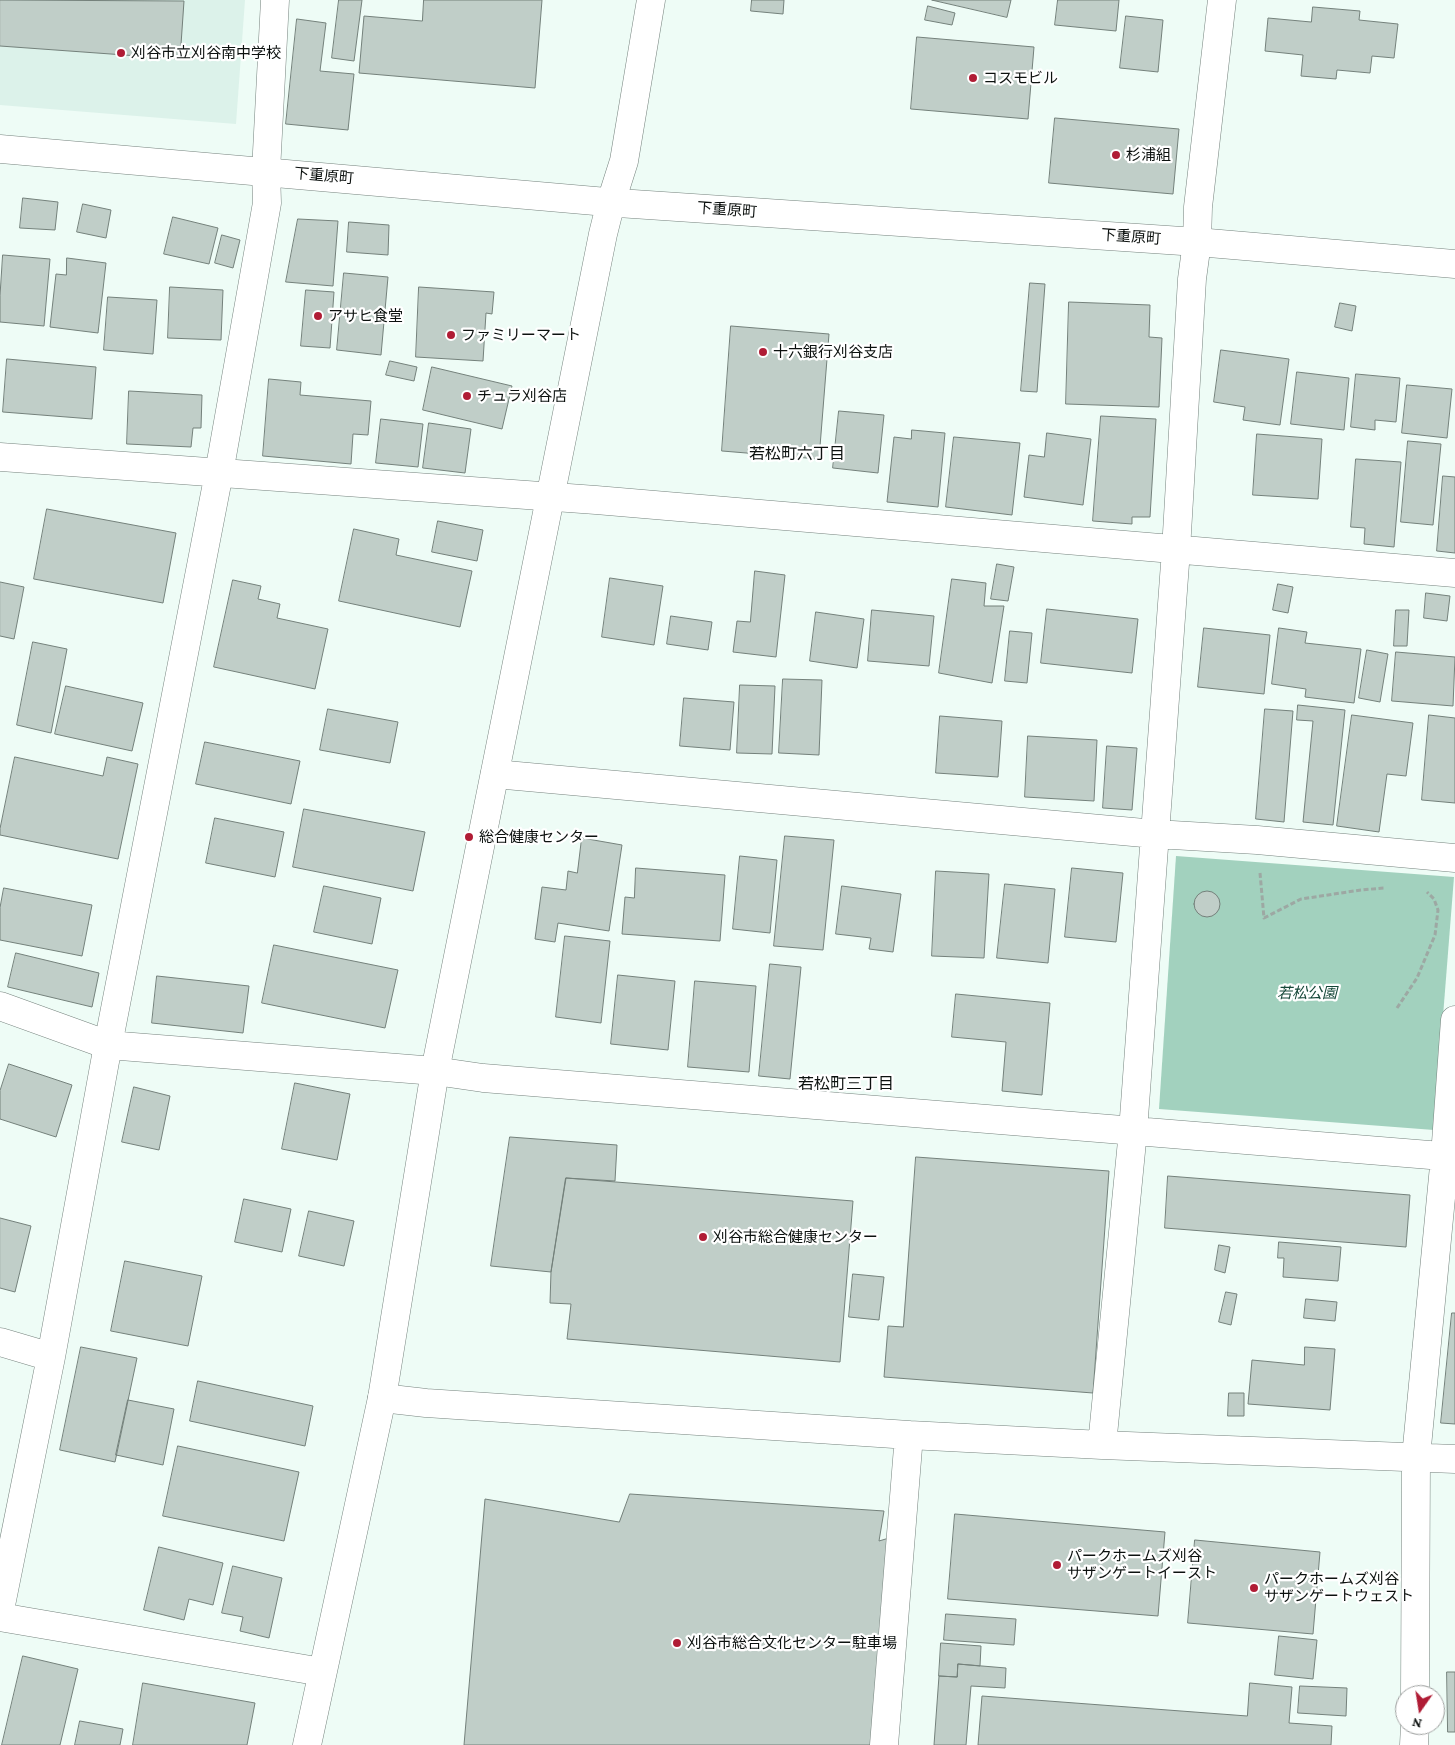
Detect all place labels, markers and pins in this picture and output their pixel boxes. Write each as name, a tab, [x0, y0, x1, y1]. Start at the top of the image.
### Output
place label: 刈谷市立刈谷南中学校	[131, 44, 281, 62]
marker: 刈谷市立刈谷南中学校	[115, 47, 127, 59]
place label: コスモビル	[983, 69, 1058, 87]
marker: コスモビル	[967, 72, 979, 84]
place label: 杉浦組	[1126, 146, 1171, 164]
marker: 杉浦組	[1110, 149, 1122, 161]
place label: アサヒ食堂	[328, 307, 403, 325]
marker: アサヒ食堂	[312, 310, 324, 322]
place label: ファミリーマート	[461, 326, 581, 344]
marker: ファミリーマート	[445, 329, 457, 341]
place label: 十六銀行刈谷支店	[773, 343, 893, 361]
marker: 十六銀行刈谷支店	[757, 346, 769, 358]
place label: チュラ刈谷店	[477, 387, 567, 405]
marker: チュラ刈谷店	[461, 390, 473, 402]
place label: 総合健康センター	[479, 828, 599, 846]
marker: 総合健康センター	[463, 831, 475, 843]
place label: 刈谷市総合健康センター	[713, 1228, 878, 1246]
marker: 刈谷市総合健康センター	[697, 1231, 709, 1243]
place label: パークホームズ刈谷 サザンゲートイースト	[1067, 1547, 1217, 1582]
marker: パークホームズ刈谷 サザンゲートイースト	[1051, 1559, 1063, 1571]
place label: パークホームズ刈谷 サザンゲートウェスト	[1264, 1570, 1414, 1605]
marker: パークホームズ刈谷 サザンゲートウェスト	[1248, 1582, 1260, 1594]
place label: 刈谷市総合文化センター駐車場	[687, 1634, 897, 1652]
marker: 刈谷市総合文化センター駐車場	[671, 1637, 683, 1649]

